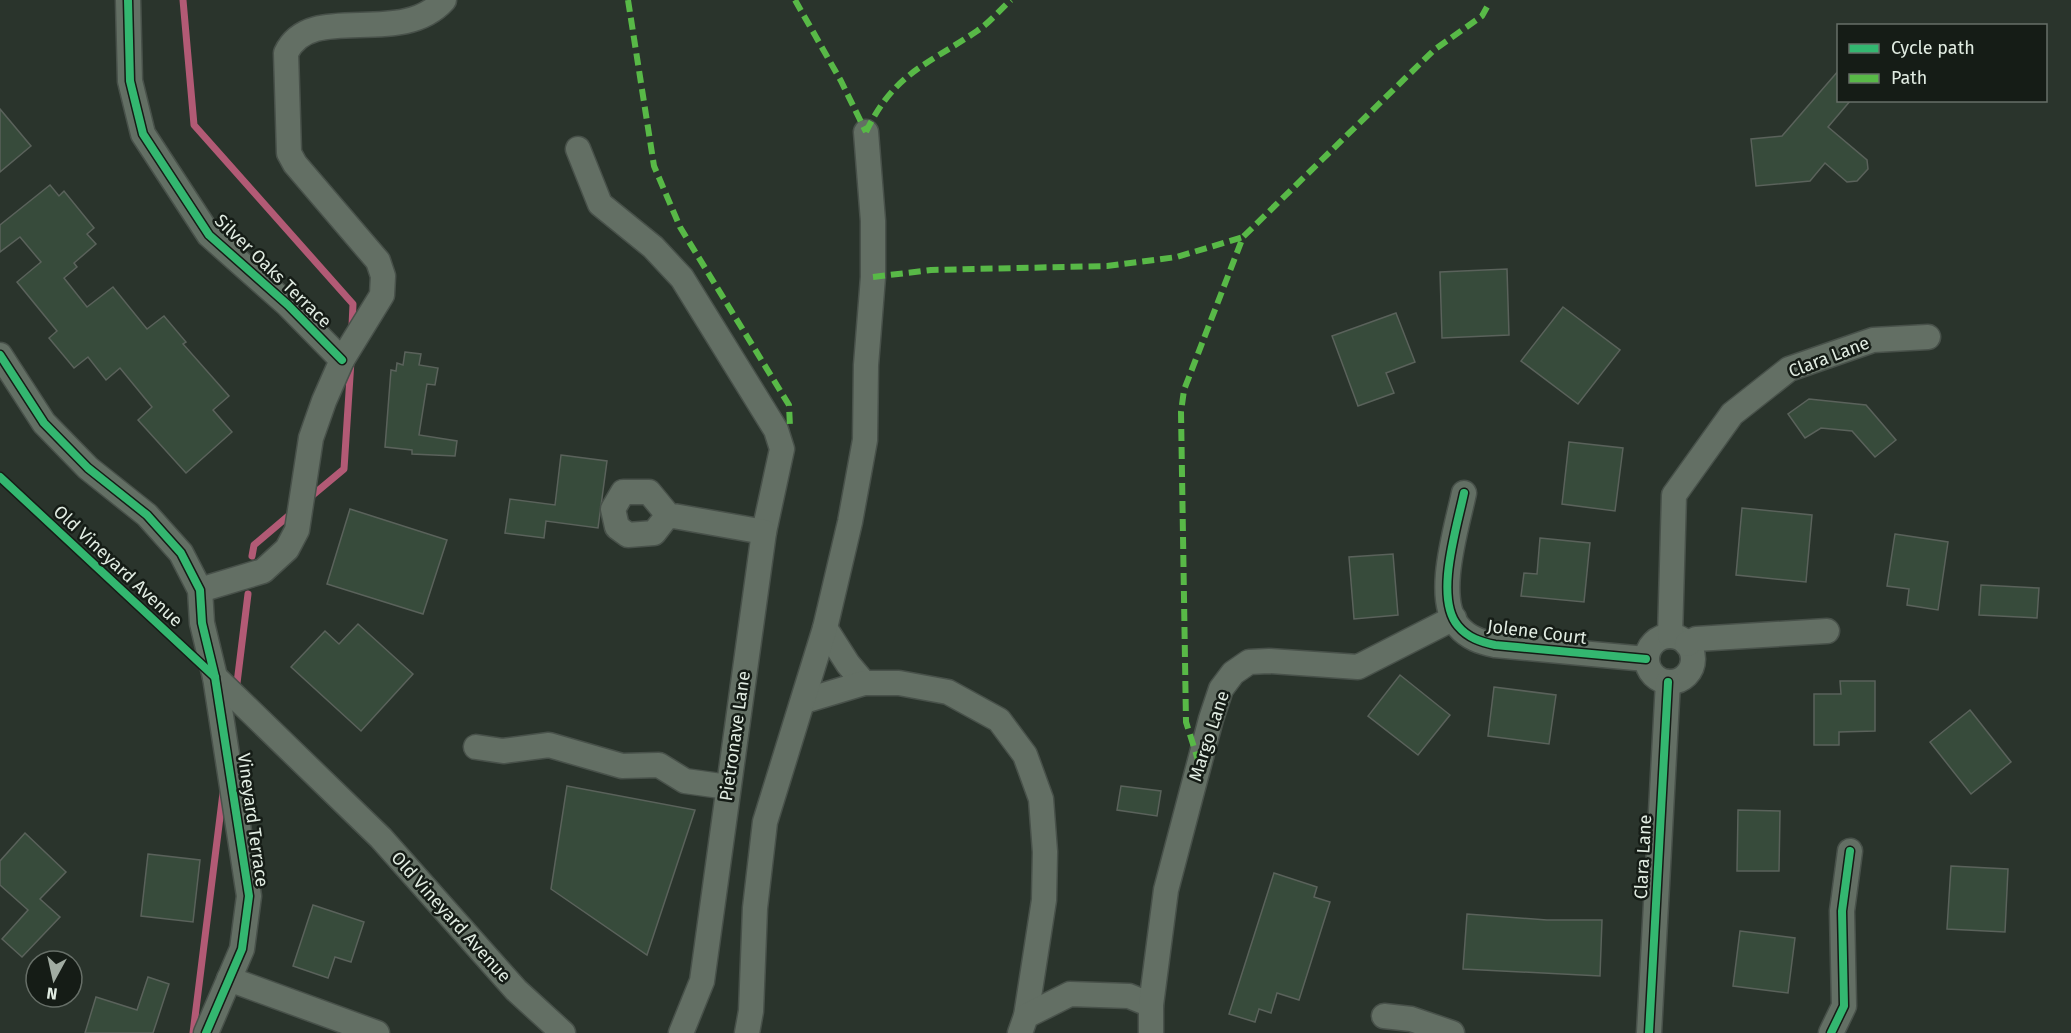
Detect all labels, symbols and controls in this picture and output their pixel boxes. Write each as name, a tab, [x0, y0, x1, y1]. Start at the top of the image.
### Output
legend	[1837, 24, 2047, 102]
text: Cycle path	[1891, 37, 1975, 59]
text: Path	[1891, 67, 1927, 89]
street label: Silver Oaks Terrace	[210, 210, 336, 332]
street label: Clara Lane	[1786, 332, 1872, 382]
street label: Old Vineyard Avenue	[49, 500, 187, 632]
street label: Jolene Court	[1486, 615, 1589, 649]
street label: Pietronave Lane	[715, 670, 755, 802]
street label: Margo Lane	[1184, 688, 1234, 784]
street label: Vineyard Terrace	[233, 752, 273, 888]
street label: Clara Lane	[1630, 814, 1656, 900]
street label: Old Vineyard Avenue	[386, 847, 516, 987]
north arrow	[24, 949, 84, 1009]
text: N	[45, 983, 59, 1004]

